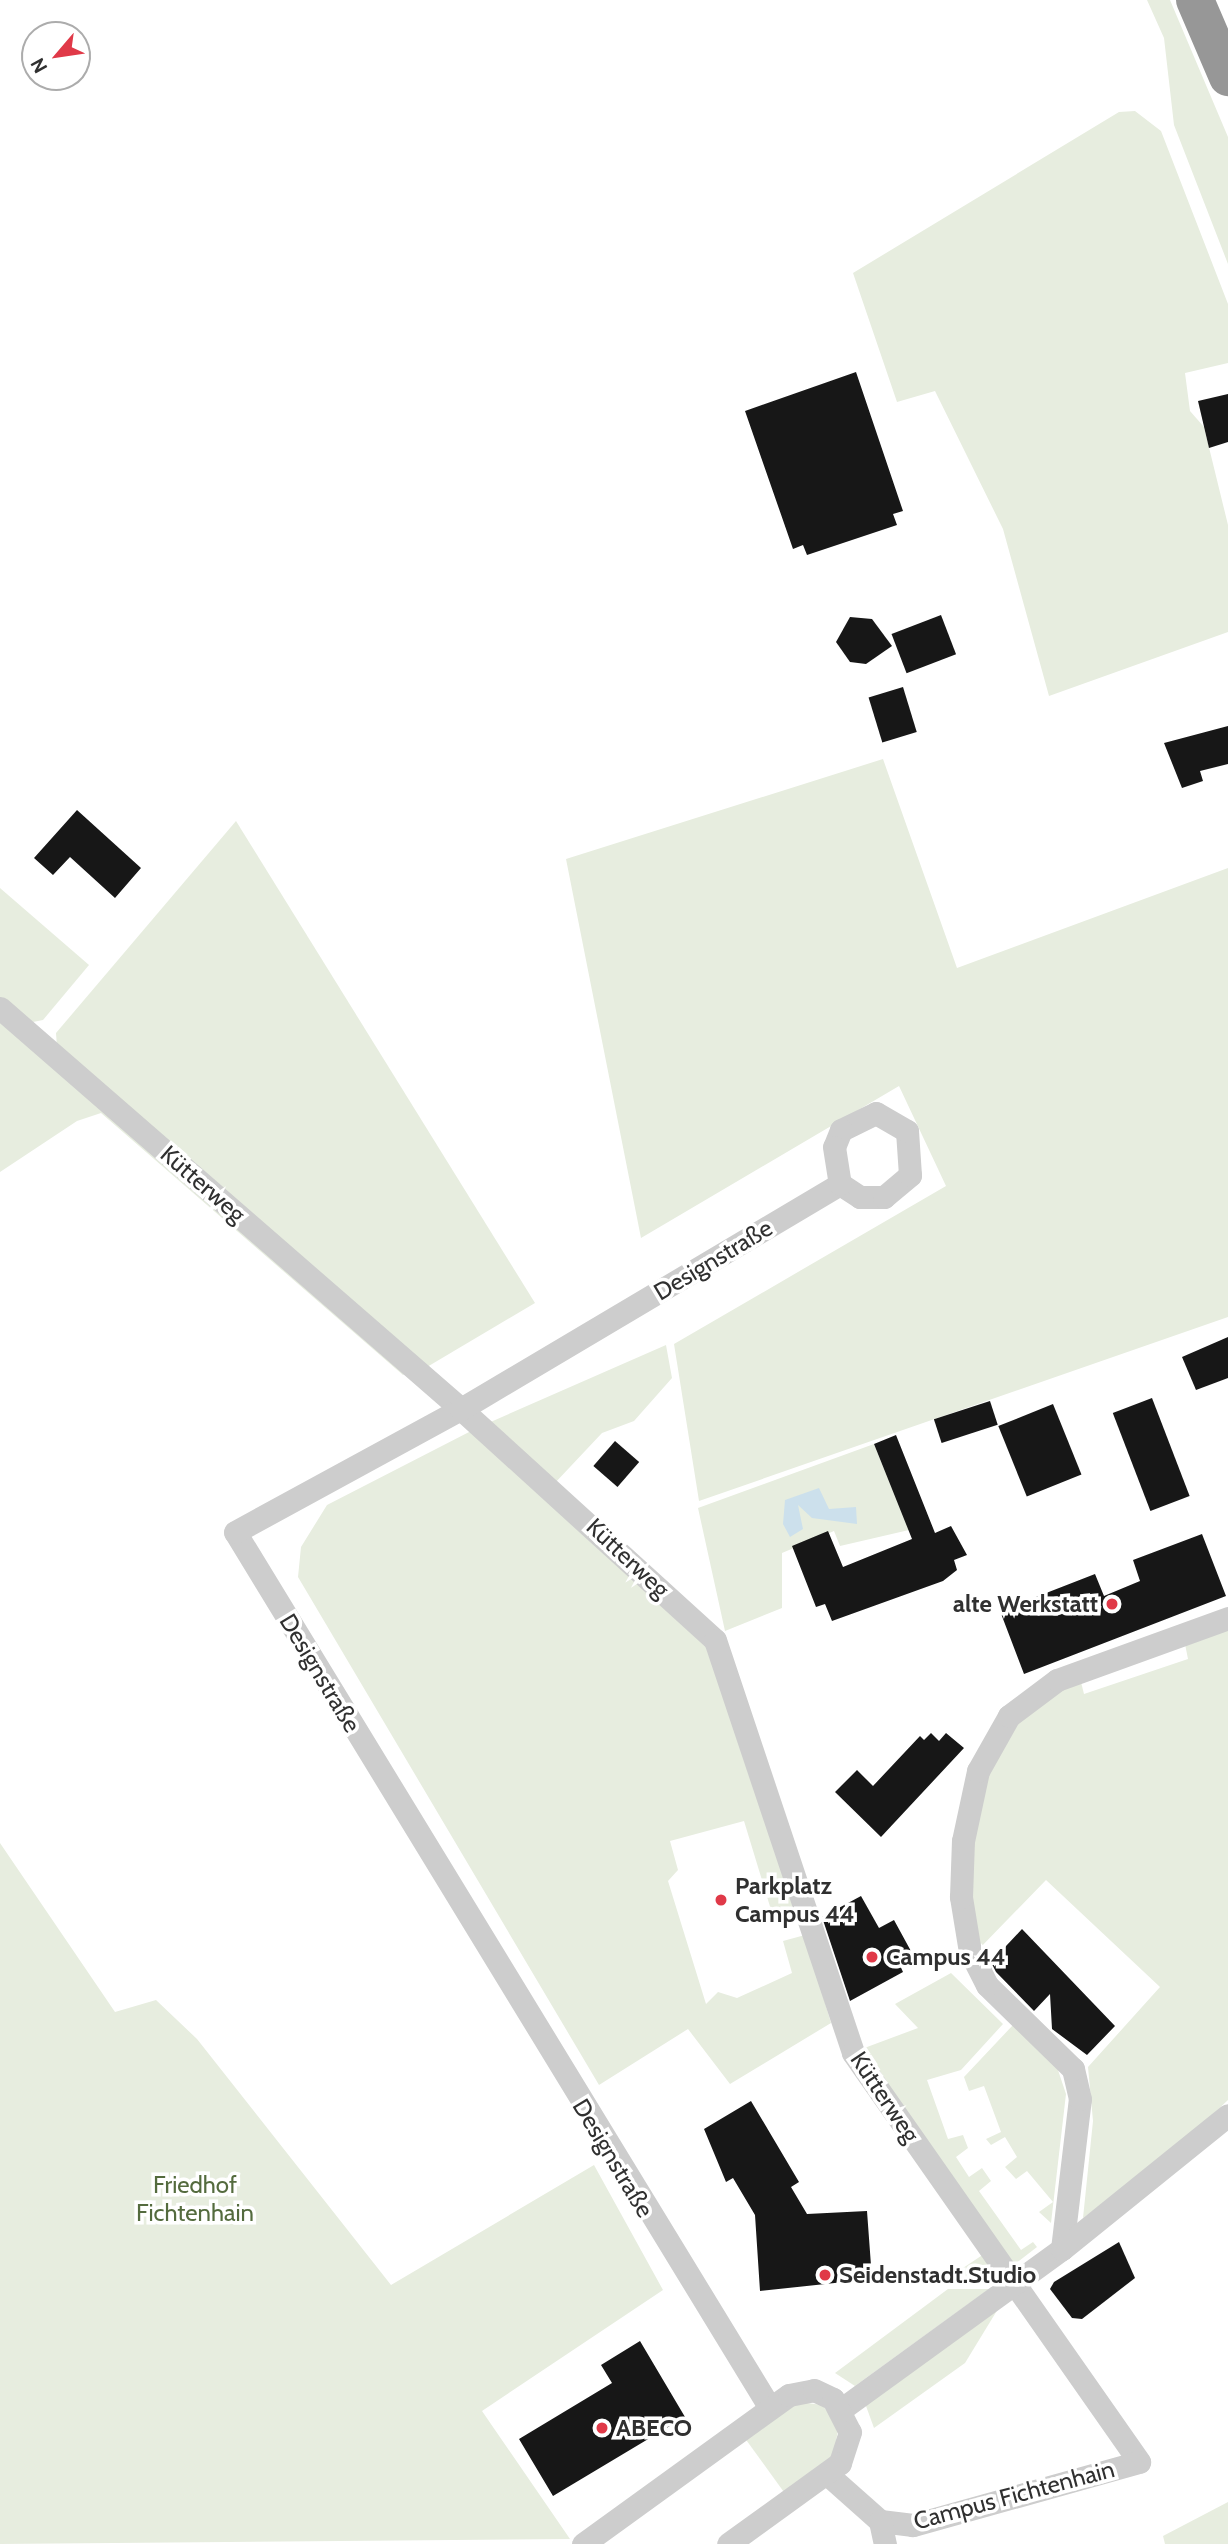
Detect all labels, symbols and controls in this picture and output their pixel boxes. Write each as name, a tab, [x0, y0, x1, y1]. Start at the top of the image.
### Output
north arrow	[21, 21, 91, 91]
text: N	[26, 54, 52, 77]
street label: Kütterweg	[155, 1139, 251, 1229]
street label: Designstraße	[649, 1213, 777, 1307]
street label: Kütterweg	[580, 1512, 676, 1604]
place label: alte Werkstatt	[953, 1590, 1098, 1618]
marker: alte Werkstatt	[1104, 1596, 1120, 1612]
street label: Designstraße	[273, 1609, 367, 1737]
place label: Parkplatz Campus 44	[735, 1872, 855, 1928]
marker: Parkplatz Campus 44	[713, 1892, 729, 1908]
place label: Campus 44	[886, 1943, 1006, 1971]
marker: Campus 44	[864, 1949, 880, 1965]
street label: Kütterweg	[844, 2046, 926, 2148]
street label: Designstraße	[566, 2094, 660, 2222]
park label: Friedhof Fichtenhain	[136, 2171, 254, 2227]
place label: Seidenstadt.Studio	[839, 2261, 1036, 2289]
marker: Seidenstadt.Studio	[817, 2267, 833, 2283]
place label: ABECO	[616, 2414, 692, 2442]
marker: ABECO	[594, 2420, 610, 2436]
street label: Campus Fichtenhain	[911, 2454, 1117, 2536]

